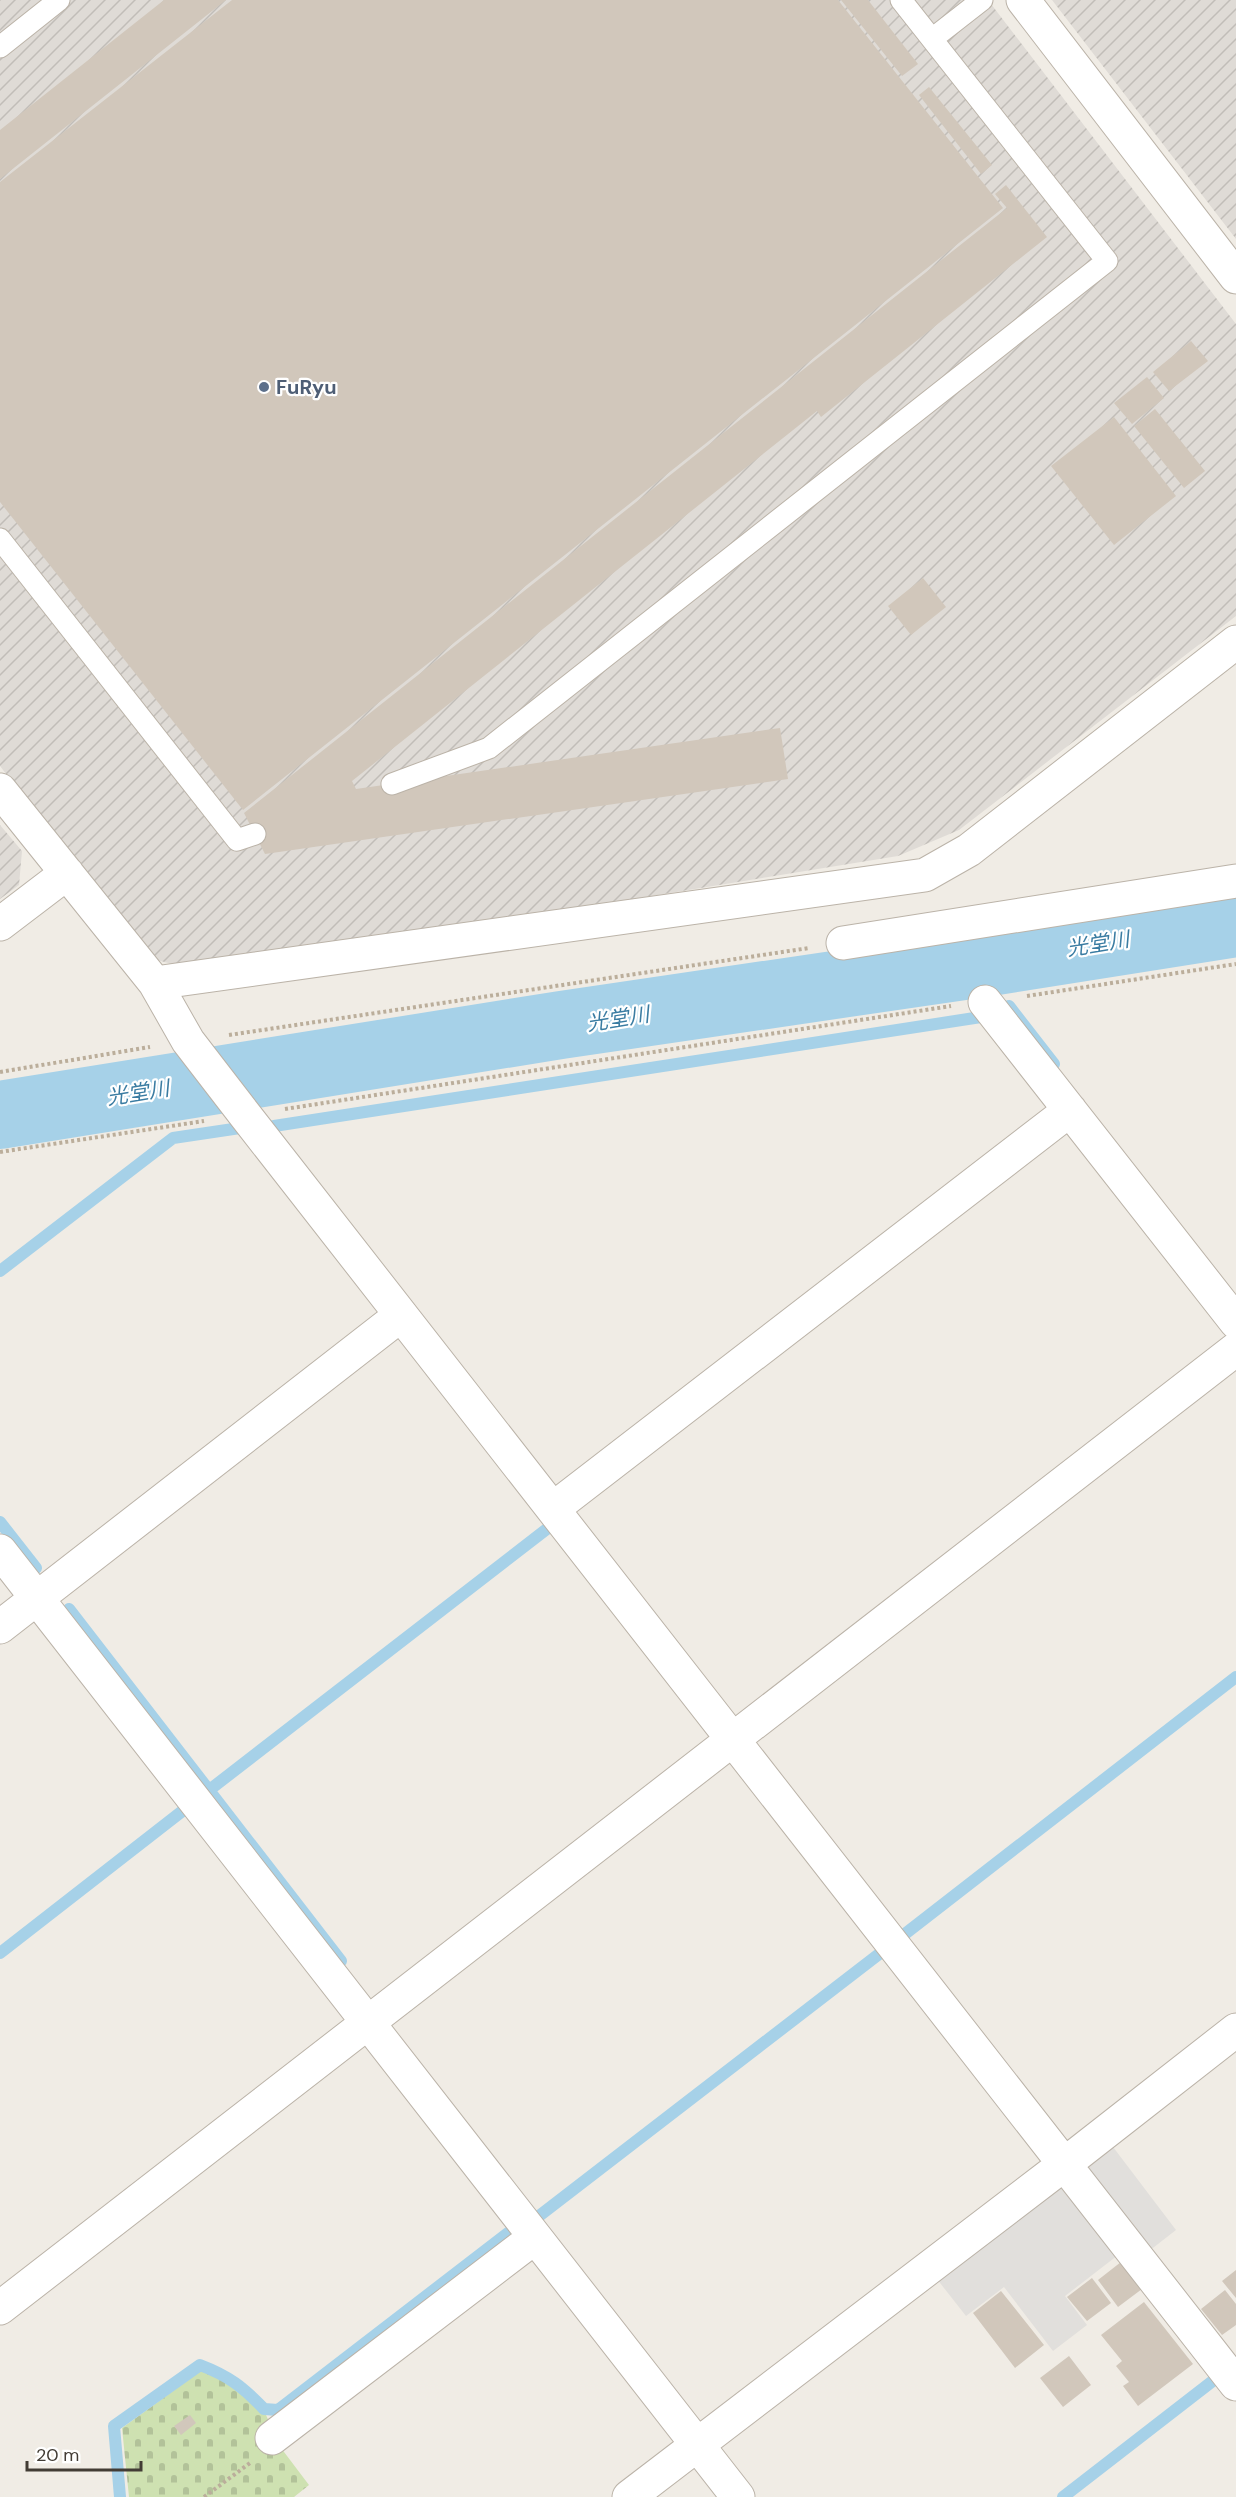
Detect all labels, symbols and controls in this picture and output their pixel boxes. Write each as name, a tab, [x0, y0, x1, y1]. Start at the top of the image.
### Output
place label: FuRyu	[276, 374, 336, 400]
marker: FuRyu	[257, 380, 271, 394]
water label: 光堂川	[1065, 925, 1133, 963]
water label: 光堂川	[585, 1000, 653, 1038]
water label: 光堂川	[105, 1074, 173, 1112]
scale bar	[27, 2434, 141, 2472]
text: 20 m	[36, 2443, 79, 2467]

